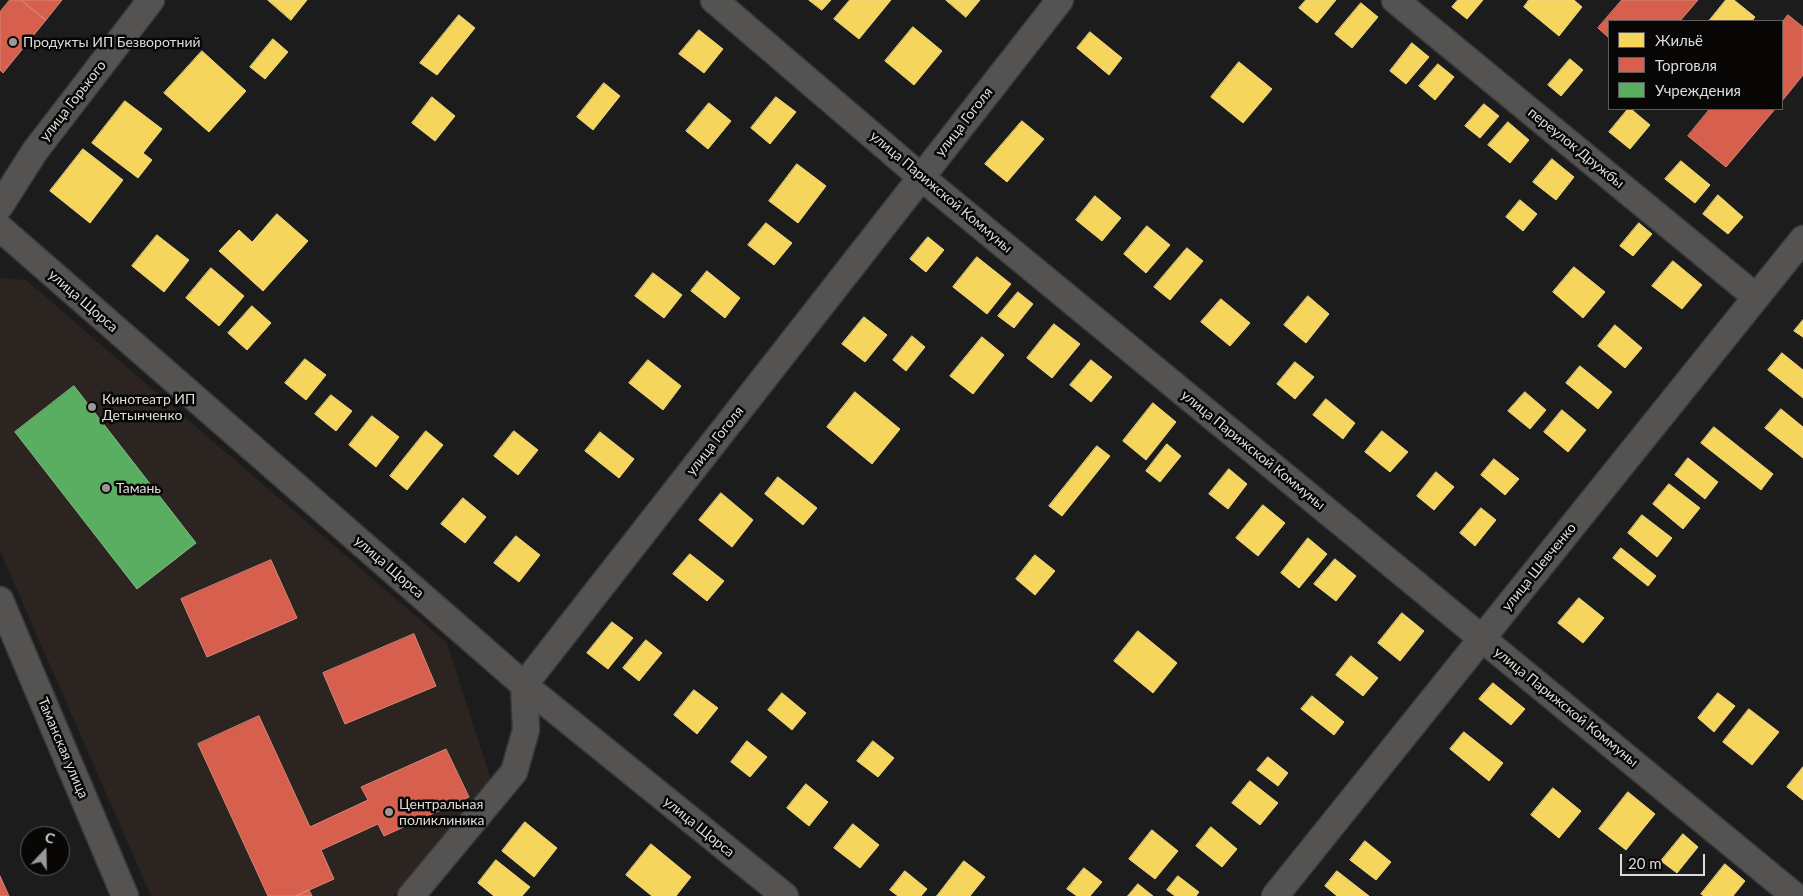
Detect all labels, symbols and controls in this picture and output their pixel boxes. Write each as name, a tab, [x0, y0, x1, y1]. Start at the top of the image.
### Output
legend	[1608, 20, 1783, 110]
text: Жильё	[1655, 31, 1703, 49]
place label: Продукты ИП Безворотний	[23, 34, 201, 50]
marker: Продукты ИП Безворотний	[7, 36, 19, 48]
text: Торговля	[1655, 56, 1717, 74]
street label: улица Горького	[36, 57, 110, 145]
text: Учреждения	[1655, 81, 1741, 99]
street label: улица Гоголя	[932, 84, 996, 160]
street label: переулок Дружбы	[1525, 104, 1627, 192]
street label: улица Парижской Коммуны	[866, 128, 1016, 256]
street label: улица Щорса	[45, 266, 121, 336]
street label: улица Парижской Коммуны	[1178, 387, 1328, 513]
place label: Кинотеатр ИП Детынченко	[102, 391, 195, 424]
marker: Кинотеатр ИП Детынченко	[86, 401, 98, 413]
street label: улица Гоголя	[683, 403, 747, 479]
place label: Тамань	[116, 480, 161, 496]
marker: Тамань	[100, 482, 112, 494]
street label: улица Шевченко	[1498, 520, 1580, 614]
street label: улица Щорса	[351, 532, 427, 602]
street label: улица Парижской Коммуны	[1491, 644, 1641, 770]
street label: Таманская улица	[34, 695, 92, 801]
street label: улица Щорса	[660, 793, 738, 861]
place label: Центральная поликлиника	[399, 796, 484, 829]
marker: Центральная поликлиника	[383, 806, 395, 818]
north arrow	[20, 826, 70, 876]
text: С	[43, 828, 58, 847]
scale bar	[1623, 844, 1708, 876]
text: 20 m	[1628, 854, 1662, 872]

